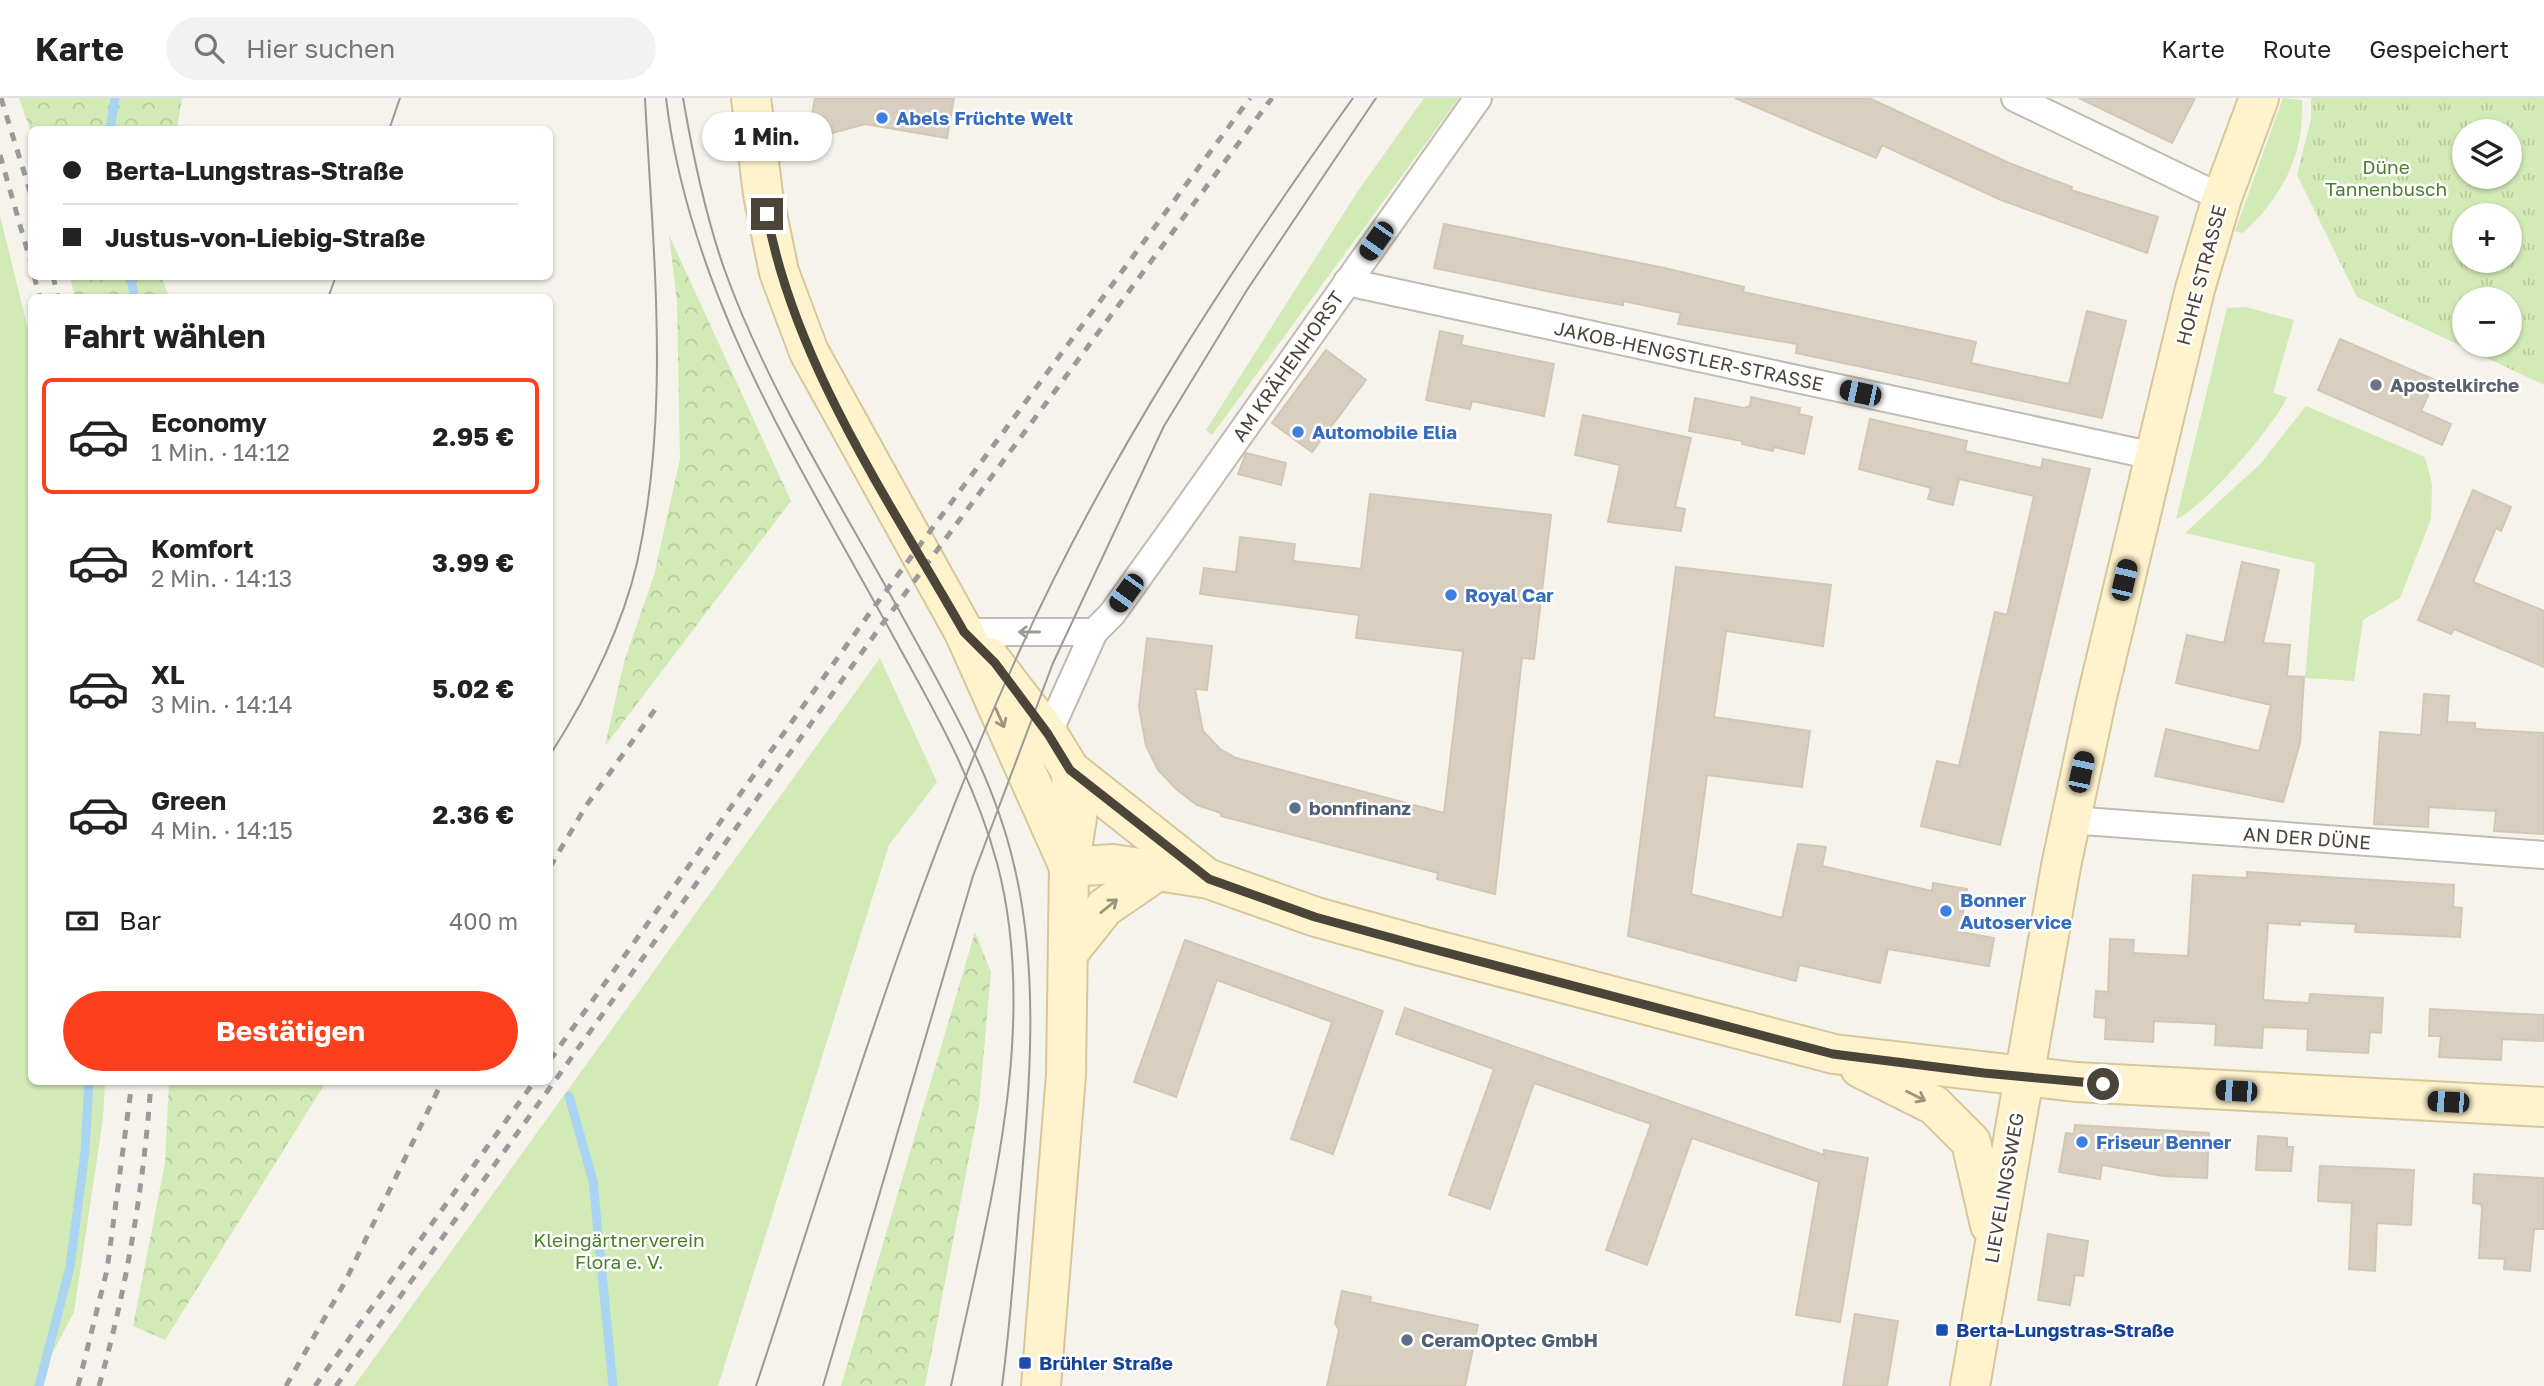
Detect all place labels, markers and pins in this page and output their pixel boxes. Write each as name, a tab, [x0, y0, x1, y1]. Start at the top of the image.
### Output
place label: Abels Früchte Welt	[896, 106, 1073, 129]
marker: Abels Früchte Welt	[874, 110, 890, 126]
place label: Apostelkirche	[2390, 373, 2519, 396]
marker: Apostelkirche	[2368, 377, 2384, 393]
place label: Automobile Elia	[1312, 420, 1457, 443]
marker: Automobile Elia	[1290, 424, 1306, 440]
place label: Royal Car	[1465, 583, 1554, 606]
marker: Royal Car	[1443, 587, 1459, 603]
place label: bonnfinanz	[1309, 796, 1411, 819]
marker: bonnfinanz	[1287, 800, 1303, 816]
place label: Bonner Autoservice	[1960, 888, 2072, 933]
marker: Bonner Autoservice	[1938, 903, 1954, 919]
place label: Friseur Benner	[2096, 1130, 2232, 1153]
marker: Friseur Benner	[2074, 1134, 2090, 1150]
place label: Berta-Lungstras-Straße	[1956, 1318, 2174, 1341]
marker: Berta-Lungstras-Straße	[1934, 1322, 1950, 1338]
place label: CeramOptec GmbH	[1421, 1328, 1598, 1351]
marker: CeramOptec GmbH	[1399, 1332, 1415, 1348]
place label: Brühler Straße	[1039, 1351, 1173, 1374]
marker: Brühler Straße	[1017, 1355, 1033, 1371]

